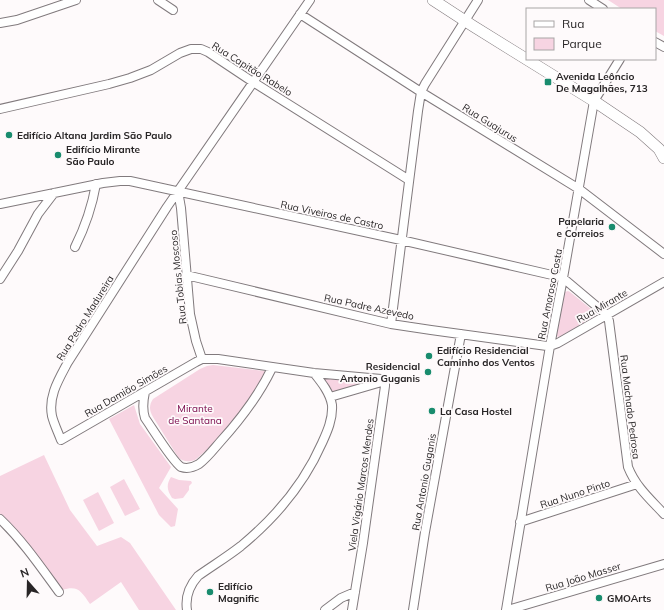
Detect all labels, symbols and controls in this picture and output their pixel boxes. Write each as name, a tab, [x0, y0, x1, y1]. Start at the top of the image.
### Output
legend	[526, 8, 656, 60]
text: Rua	[562, 16, 584, 31]
text: Parque	[562, 36, 602, 51]
street label: Rua Capitão Rabelo	[209, 39, 295, 99]
place label: Avenida Leôncio De Magalhães, 713	[556, 70, 648, 95]
marker: Avenida Leôncio De Magalhães, 713	[543, 77, 553, 87]
street label: Rua Guajurus	[460, 101, 520, 145]
place label: Edifício Altana Jardim São Paulo	[17, 129, 172, 142]
marker: Edifício Altana Jardim São Paulo	[4, 130, 14, 140]
place label: Edifício Mirante São Paulo	[66, 143, 140, 168]
marker: Edifício Mirante São Paulo	[53, 150, 63, 160]
street label: Rua Viveiros de Castro	[279, 198, 385, 232]
place label: Papelaria e Correios	[557, 215, 604, 240]
marker: Papelaria e Correios	[607, 222, 617, 232]
street label: Rua Tobias Moscoso	[167, 229, 189, 325]
street label: Rua Amoroso Costa	[535, 247, 565, 341]
street label: Rua Pedro Madureira	[53, 273, 117, 363]
street label: Rua Mirante	[574, 286, 630, 326]
street label: Rua Padre Azevedo	[323, 291, 415, 323]
place label: Edifício Residencial Caminho dos Ventos	[437, 344, 535, 369]
marker: Edifício Residencial Caminho dos Ventos	[424, 351, 434, 361]
street label: Rua Machado Pedrosa	[617, 354, 643, 460]
place label: Residencial Antonio Guganis	[340, 360, 420, 385]
street label: Rua Damião Simões	[82, 362, 170, 420]
marker: Residencial Antonio Guganis	[423, 367, 433, 377]
park label: Mirante de Santana	[168, 402, 222, 427]
place label: La Casa Hostel	[440, 405, 512, 418]
marker: La Casa Hostel	[427, 406, 437, 416]
street label: Viela Vigário Marcos Mendes	[345, 418, 377, 552]
street label: Rua Antonio Guganis	[409, 432, 439, 532]
street label: Rua Nuno Pinto	[538, 477, 612, 511]
street label: Rua João Masser	[544, 559, 623, 595]
north arrow	[8, 562, 48, 602]
text: N	[18, 565, 31, 581]
place label: Edifício Magnific	[218, 580, 259, 605]
marker: Edifício Magnific	[205, 587, 215, 597]
place label: GMOArts	[607, 592, 651, 605]
marker: GMOArts	[594, 593, 604, 603]

